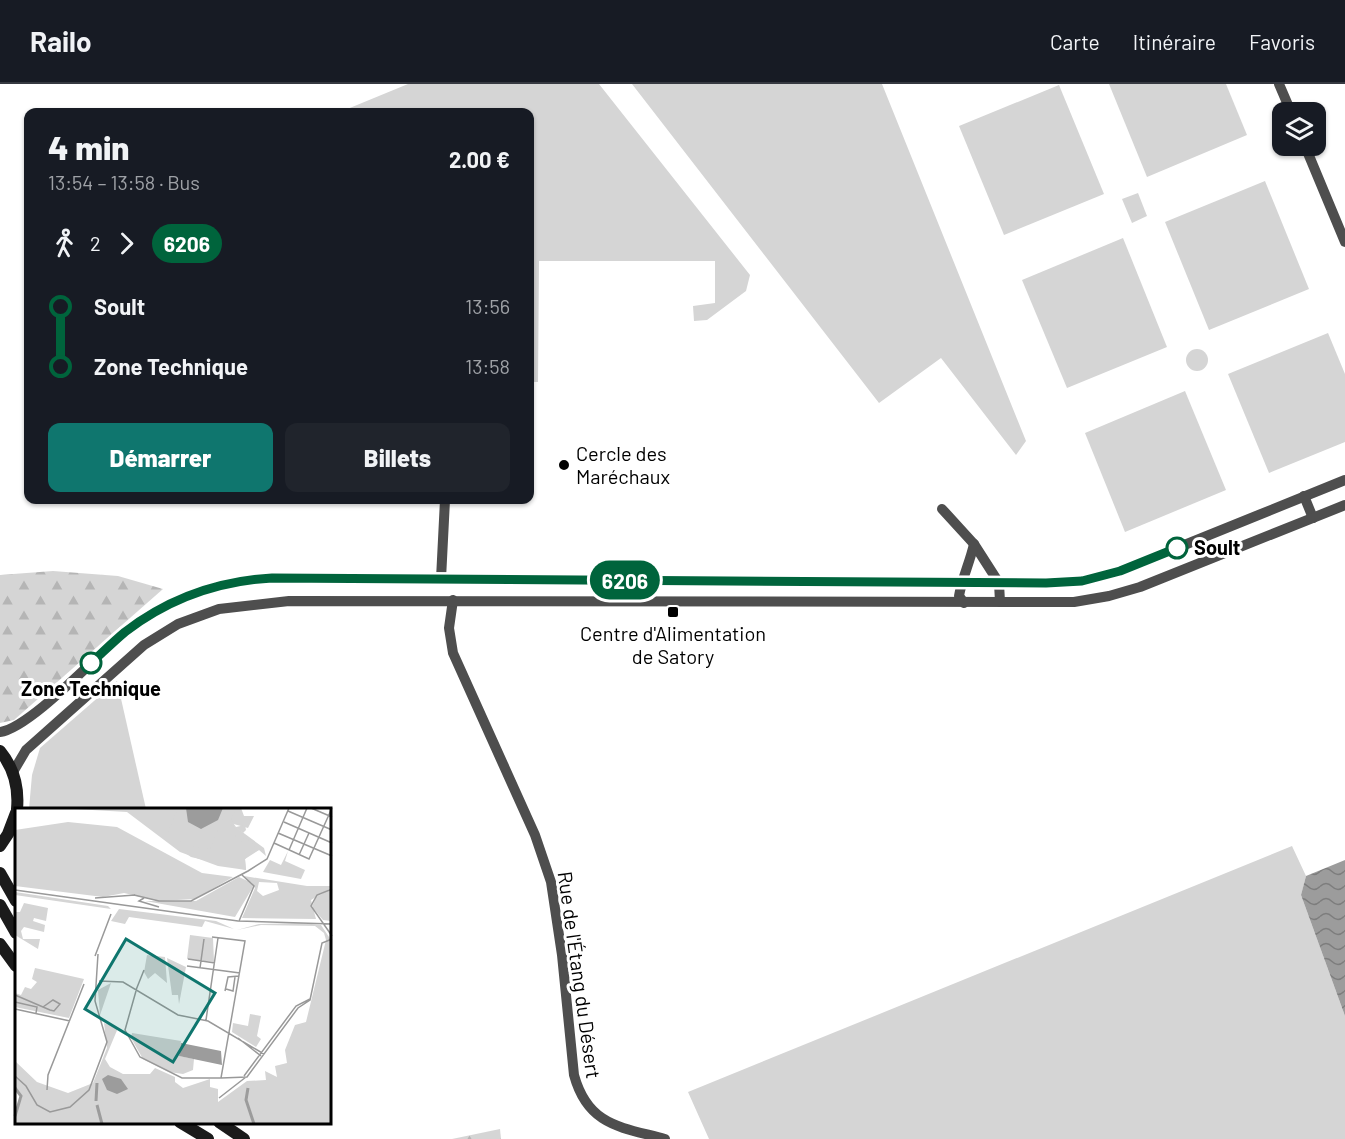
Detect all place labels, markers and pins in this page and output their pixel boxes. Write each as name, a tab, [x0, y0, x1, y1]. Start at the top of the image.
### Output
place label: Cercle des Maréchaux	[576, 441, 670, 488]
marker: Cercle des Maréchaux	[557, 458, 571, 472]
place label: Soult	[1194, 535, 1240, 559]
marker: Soult	[1166, 537, 1188, 559]
marker: Centre d'Alimentation de Satory	[666, 605, 680, 619]
place label: Centre d'Alimentation de Satory	[580, 621, 766, 668]
marker: Zone Technique	[80, 652, 102, 674]
place label: Zone Technique	[21, 676, 161, 700]

